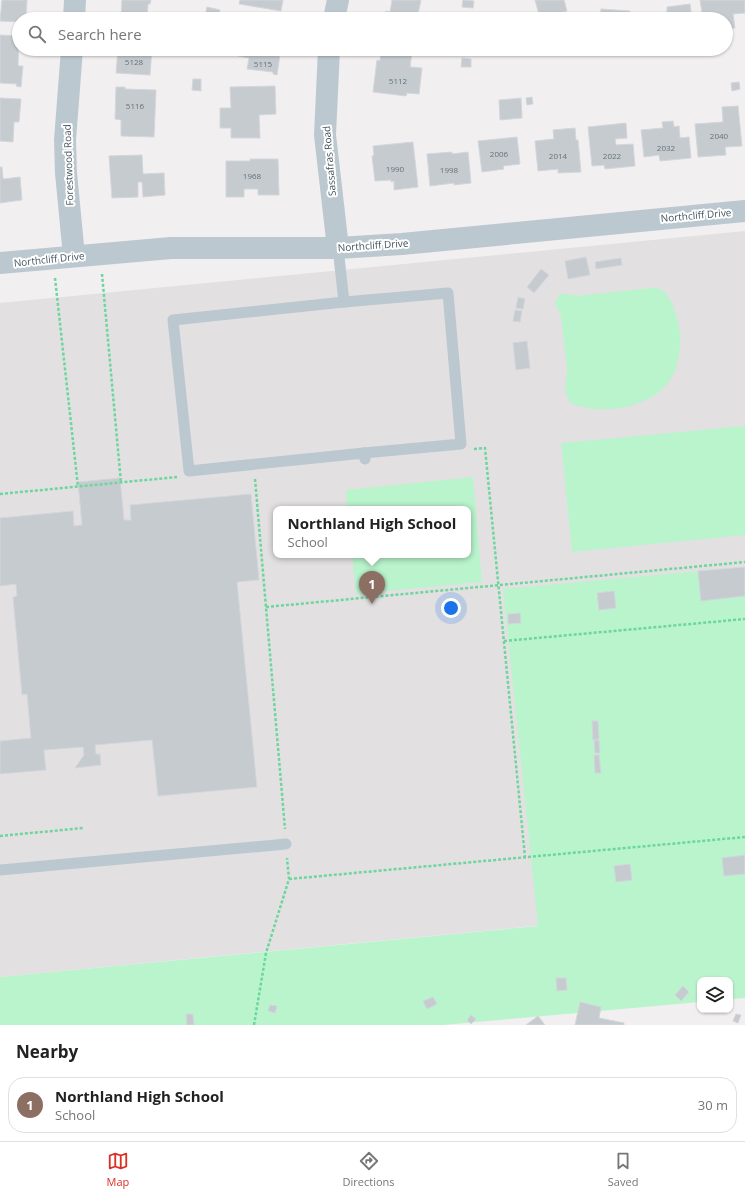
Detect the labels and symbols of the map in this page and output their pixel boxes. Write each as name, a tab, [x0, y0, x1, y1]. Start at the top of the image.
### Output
house number: 5128	[125, 56, 144, 67]
house number: 5115	[254, 58, 273, 69]
house number: 5112	[389, 75, 408, 86]
house number: 5116	[126, 100, 145, 111]
street label: Forestwood Road	[60, 124, 76, 206]
street label: Sassafras Road	[319, 125, 339, 197]
house number: 2040	[710, 130, 729, 141]
house number: 2032	[657, 142, 676, 153]
house number: 2006	[490, 148, 509, 159]
house number: 2014	[549, 150, 568, 161]
house number: 2022	[603, 150, 622, 161]
house number: 1990	[386, 163, 405, 174]
house number: 1998	[440, 164, 459, 175]
house number: 1968	[243, 170, 262, 181]
street label: Northcliff Drive	[660, 205, 732, 225]
street label: Northcliff Drive	[337, 236, 409, 254]
street label: Northcliff Drive	[13, 248, 85, 270]
pin: 1	[359, 571, 385, 604]
your location	[441, 598, 461, 618]

